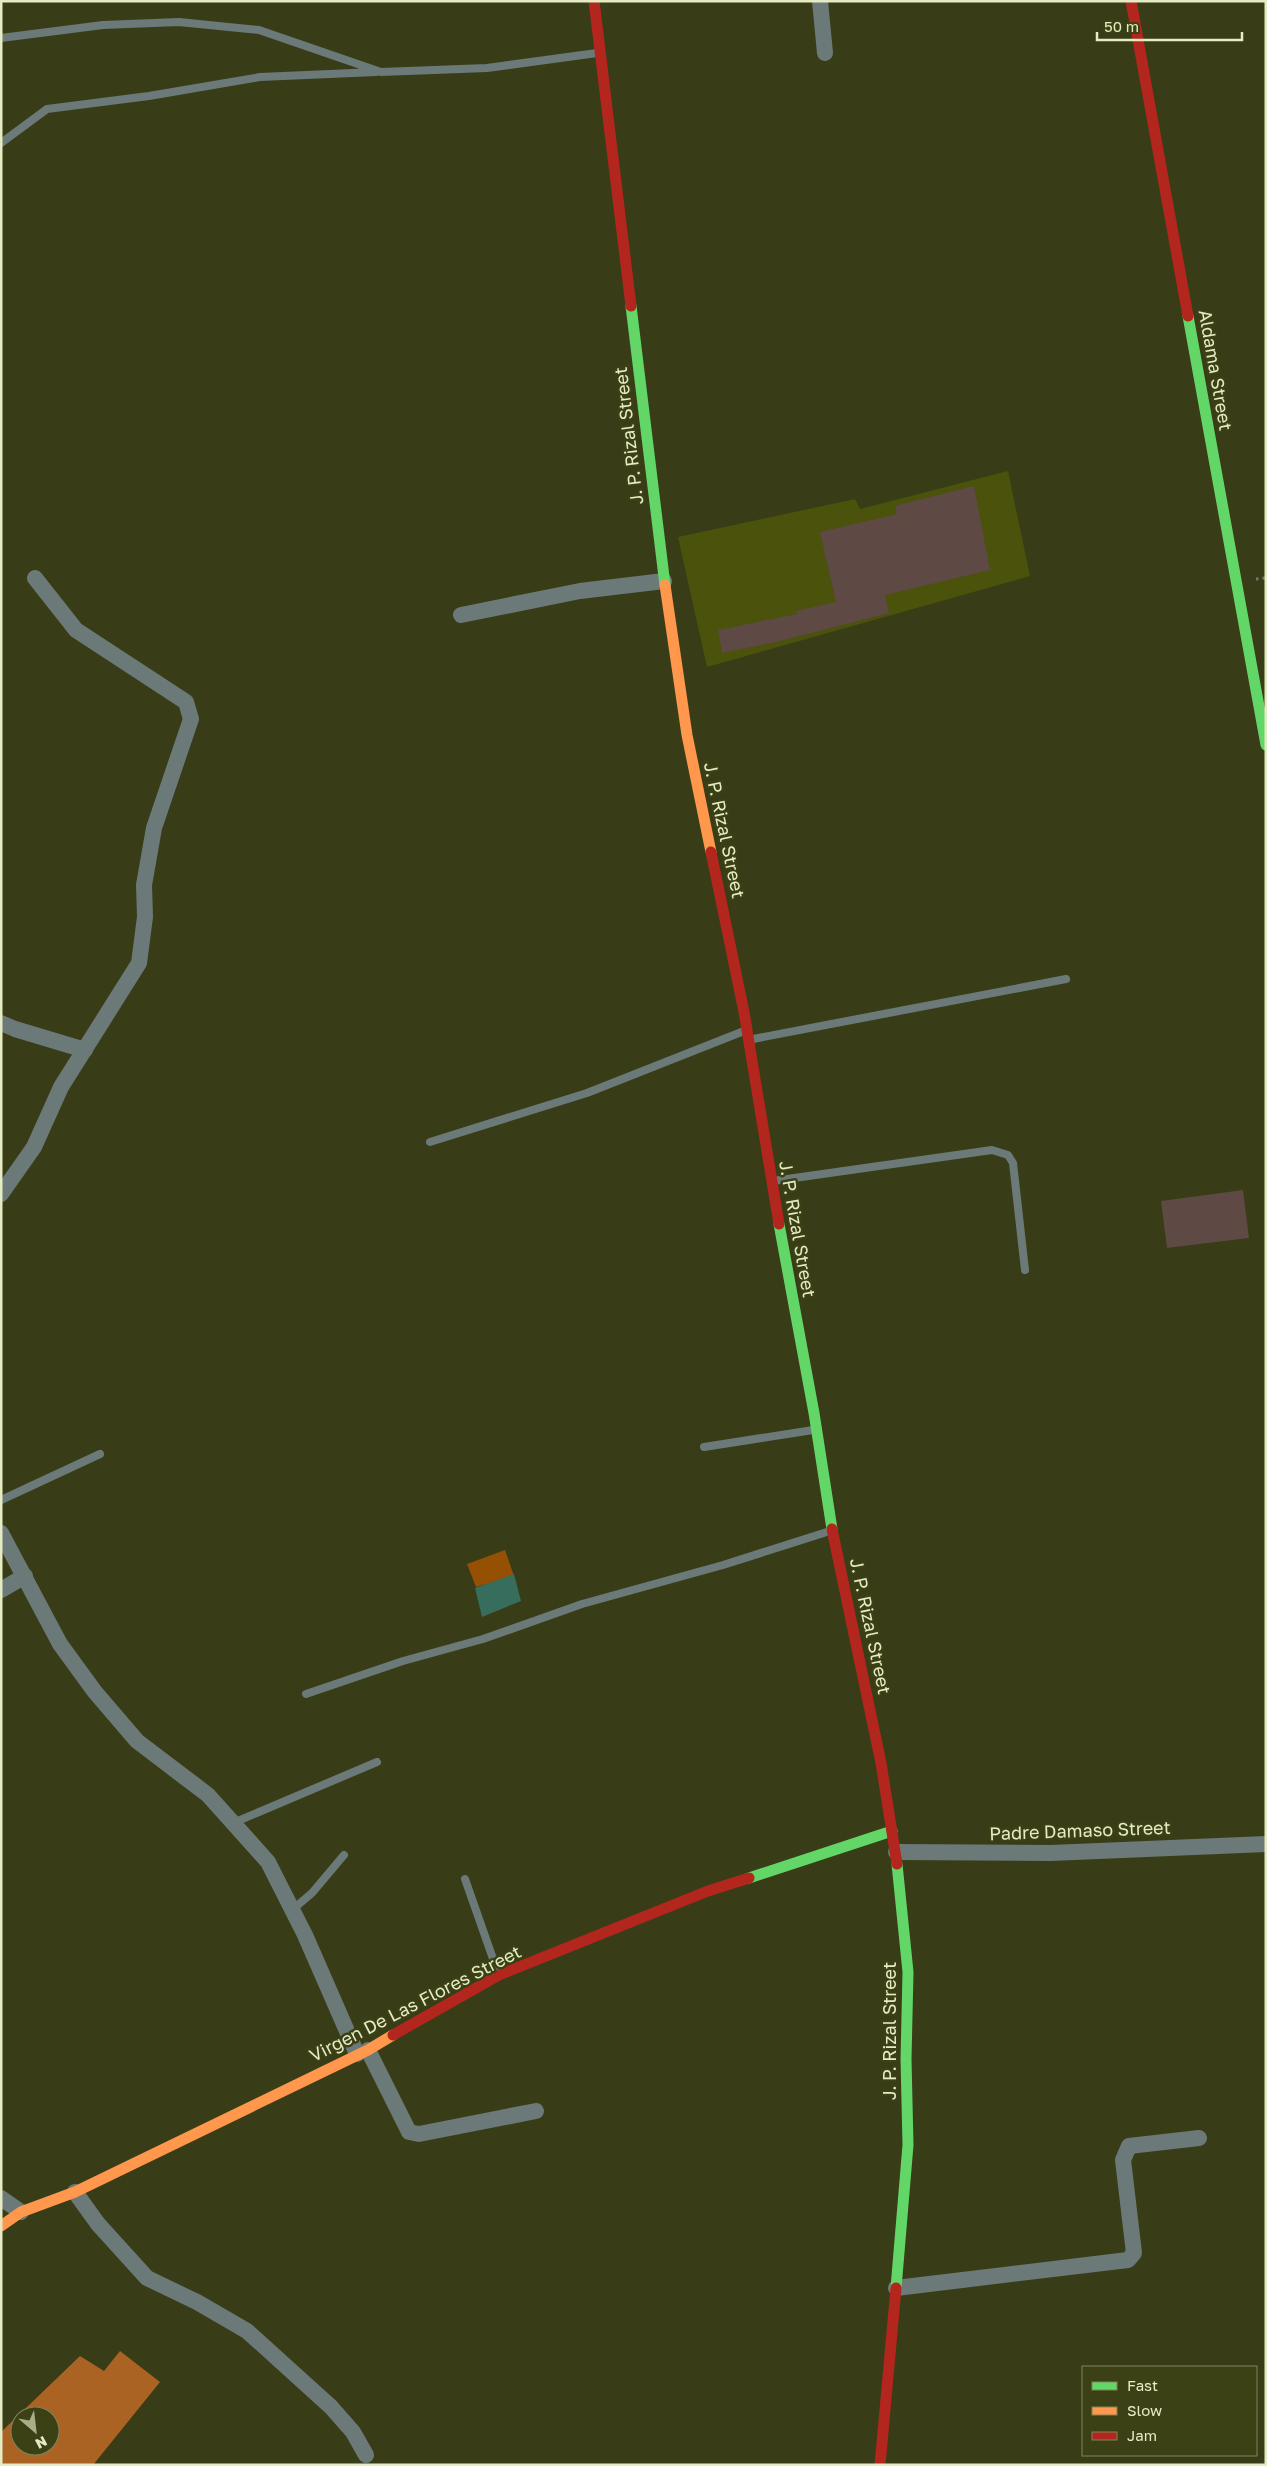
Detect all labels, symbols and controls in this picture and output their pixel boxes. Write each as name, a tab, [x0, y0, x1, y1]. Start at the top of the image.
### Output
scale bar	[1097, 10, 1242, 42]
text: 50 m	[1104, 17, 1139, 35]
street label: Aldama Street	[1195, 308, 1237, 432]
street label: J. P. Rizal Street	[609, 366, 647, 506]
street label: J. P. Rizal Street	[700, 760, 750, 900]
street label: J. P. Rizal Street	[775, 1159, 821, 1299]
street label: J. P. Rizal Street	[846, 1556, 896, 1696]
street label: Padre Damaso Street	[989, 1816, 1171, 1844]
street label: Virgen De Las Flores Street	[305, 1940, 525, 2066]
street label: J. P. Rizal Street	[878, 1962, 900, 2100]
legend	[1082, 2366, 1257, 2456]
text: Fast	[1127, 2376, 1158, 2394]
text: Slow	[1127, 2401, 1162, 2419]
north arrow	[10, 2406, 60, 2456]
text: Jam	[1127, 2426, 1157, 2444]
text: N	[33, 2433, 50, 2453]

